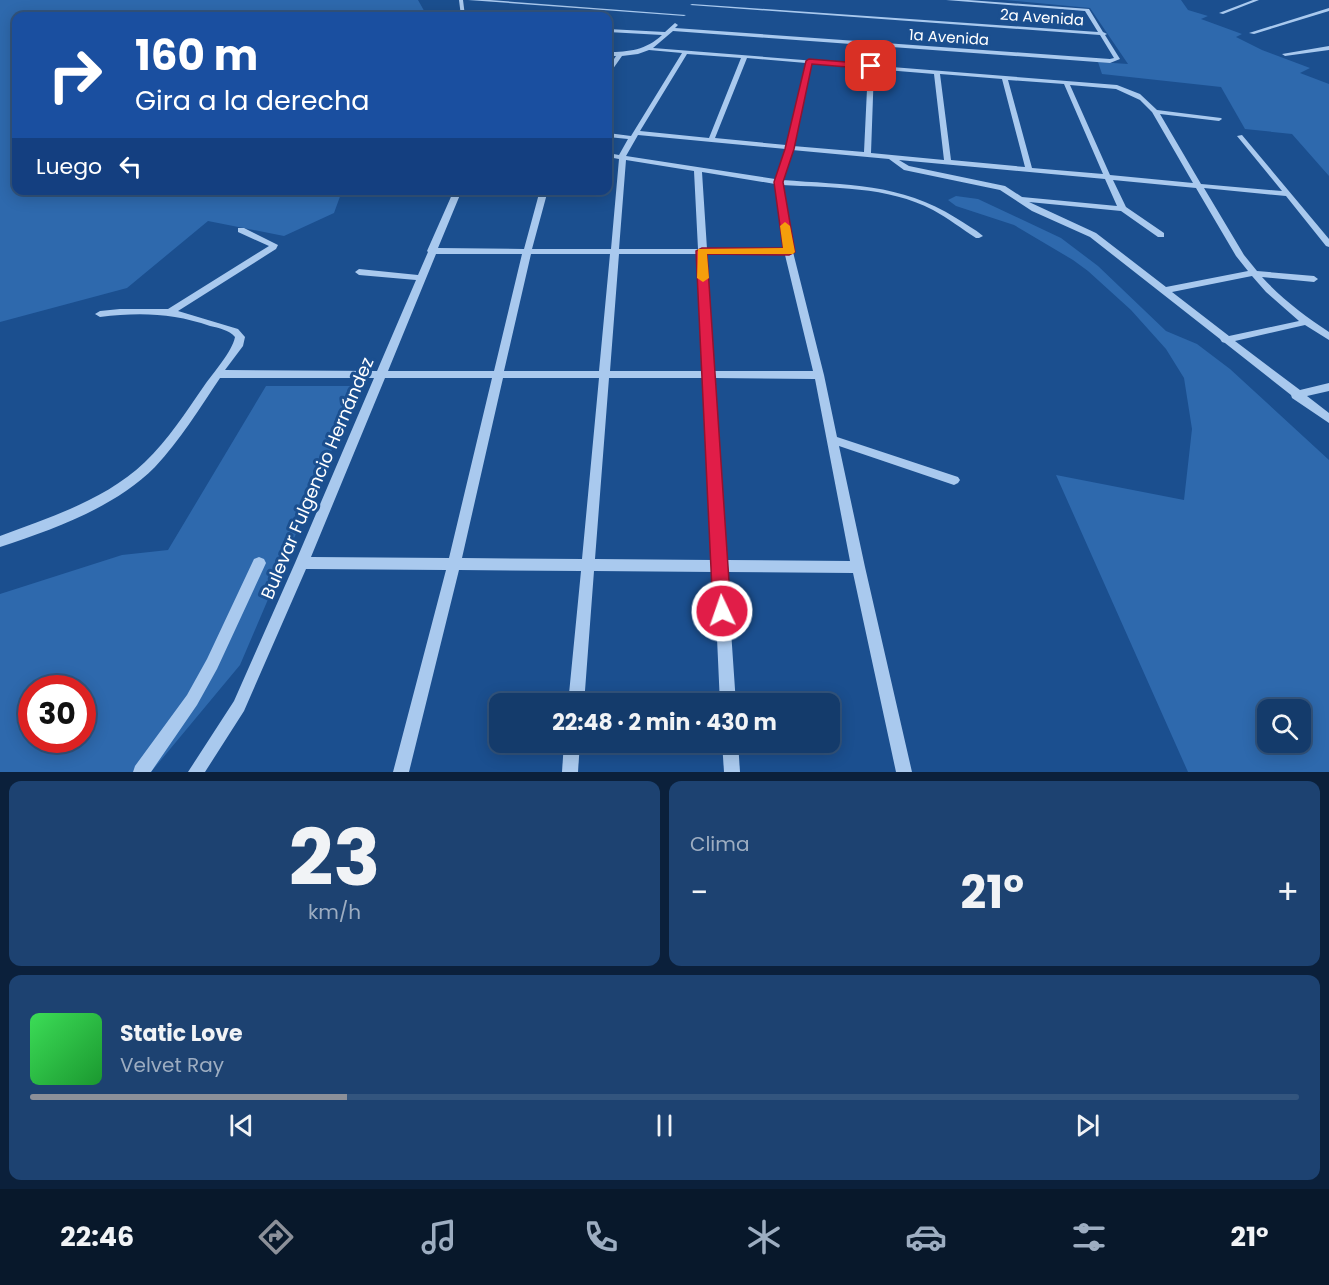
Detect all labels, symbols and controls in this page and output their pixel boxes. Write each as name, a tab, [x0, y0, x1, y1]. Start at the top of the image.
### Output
street label: 2a Avenida	[999, 4, 1085, 30]
street label: 1a Avenida	[908, 24, 990, 50]
text: 160 m	[135, 26, 258, 85]
icon: right	[36, 36, 114, 114]
pin	[845, 40, 896, 91]
icon: arrive	[854, 49, 887, 82]
text: Gira a la derecha	[135, 82, 369, 119]
icon: left	[114, 150, 147, 183]
text: Luego	[36, 151, 102, 182]
street label: Bulevar Fulgencio Hernández	[255, 353, 379, 603]
position arrow	[690, 579, 754, 643]
speed limit sign: 30	[18, 675, 96, 753]
map controls	[1257, 699, 1311, 753]
button: search	[1257, 699, 1311, 753]
text: 22:48 · 2 min · 430 m	[552, 707, 777, 738]
text: 23	[289, 803, 380, 912]
text: Clima	[690, 830, 749, 858]
text: 21°	[961, 861, 1024, 924]
text: −	[690, 869, 708, 916]
text: +	[1276, 869, 1299, 916]
text: km/h	[308, 898, 361, 926]
text: Static Love	[120, 1018, 243, 1049]
text: Velvet Ray	[120, 1051, 224, 1079]
icon: previous	[225, 1109, 258, 1142]
icon: pause	[648, 1109, 681, 1142]
icon: next	[1071, 1109, 1104, 1142]
icon: directions	[255, 1216, 297, 1258]
icon: music	[418, 1216, 460, 1258]
icon: phone	[580, 1216, 622, 1258]
icon: climate	[743, 1216, 785, 1258]
icon: car	[905, 1216, 947, 1258]
icon: filters	[1068, 1216, 1110, 1258]
text: 22:46	[60, 1218, 134, 1255]
text: 21°	[1231, 1218, 1269, 1255]

